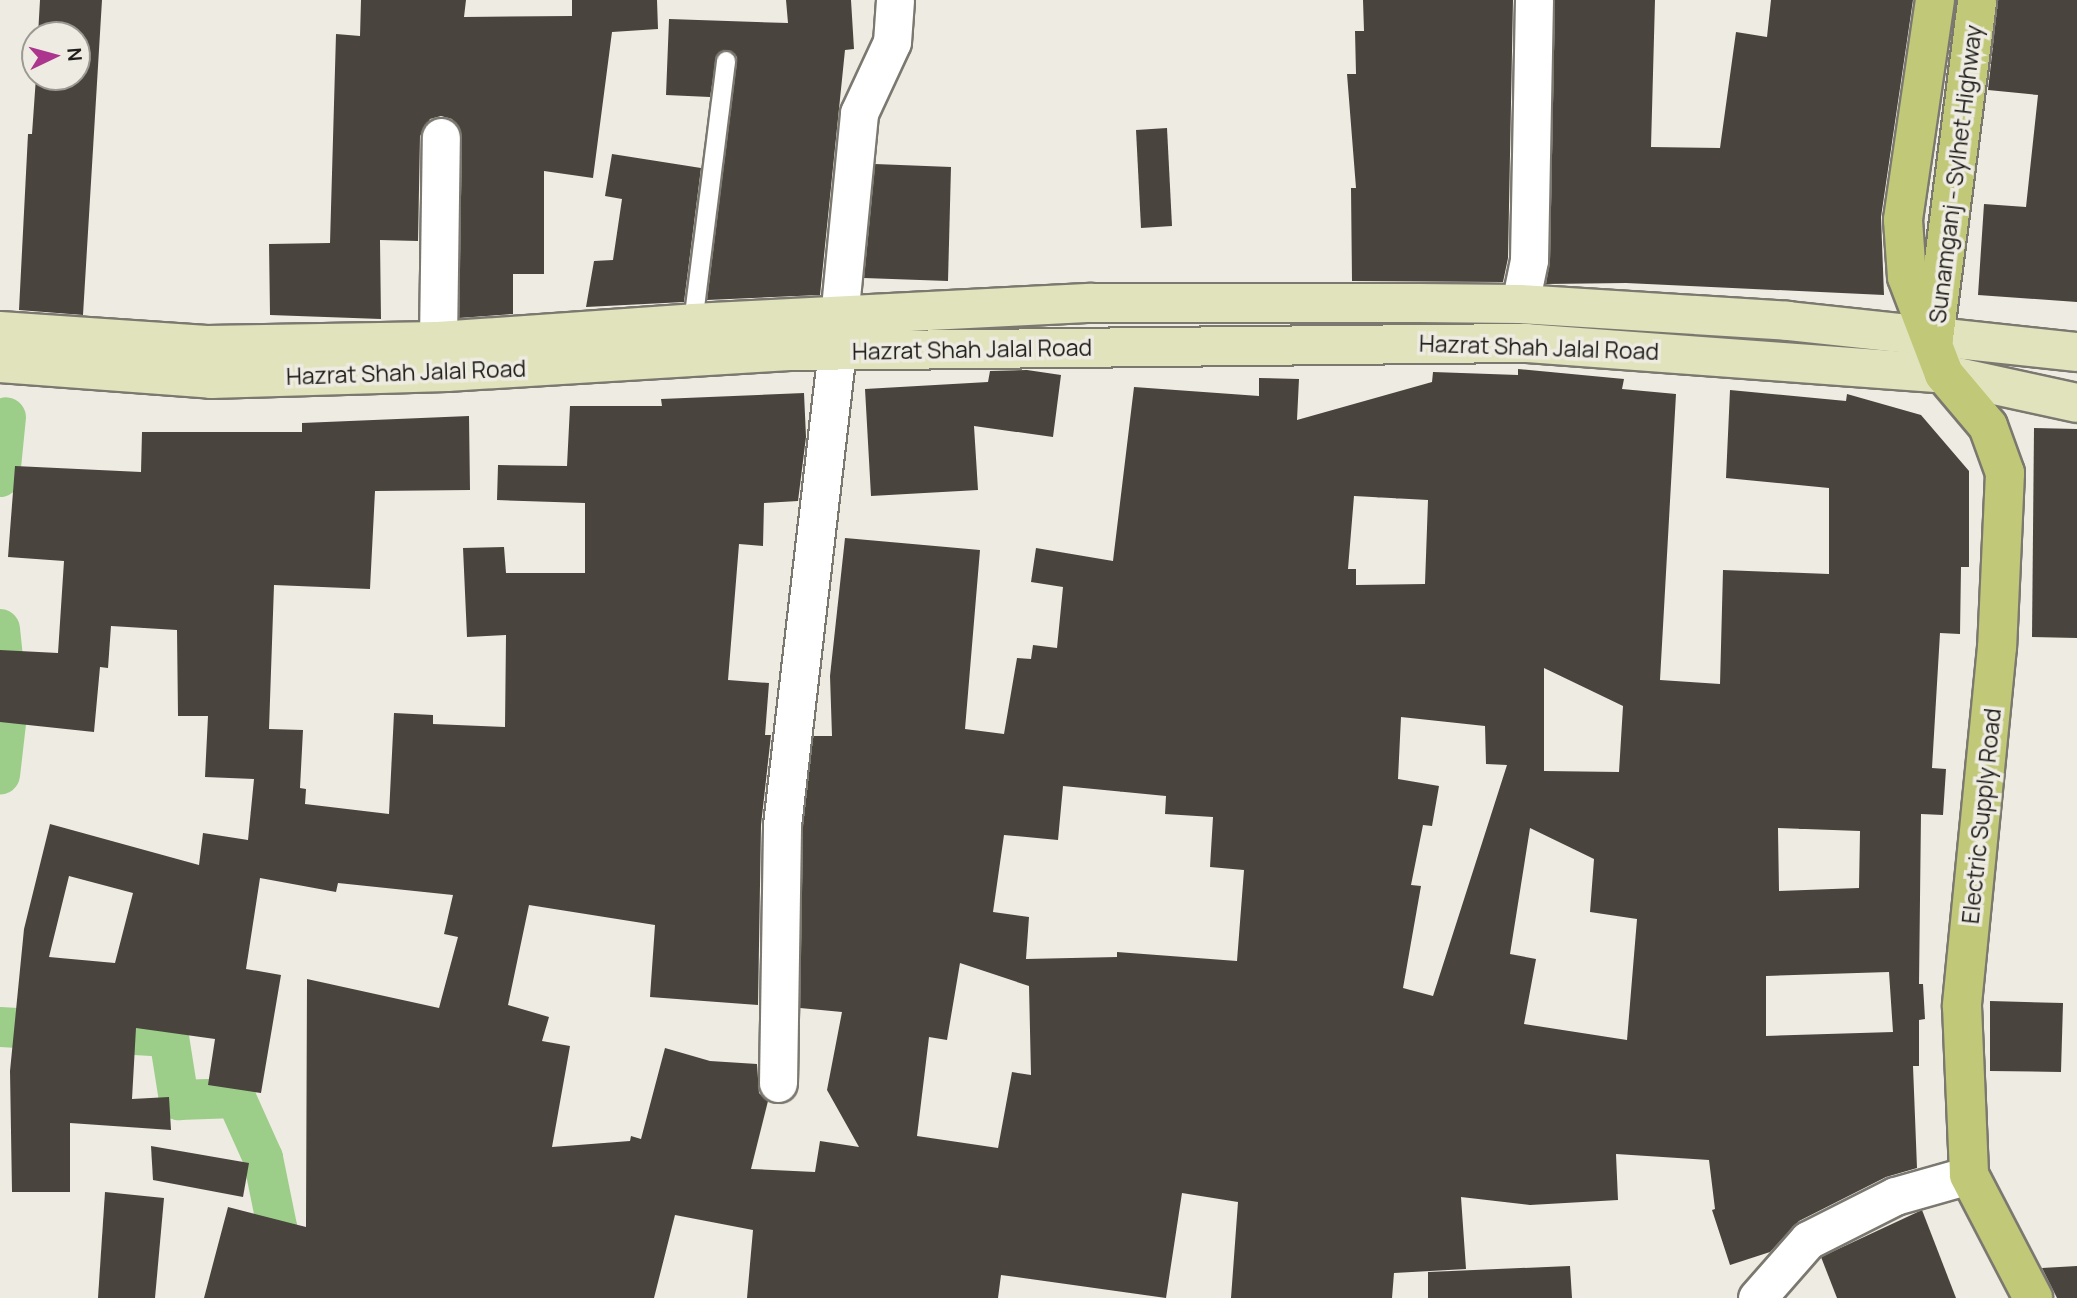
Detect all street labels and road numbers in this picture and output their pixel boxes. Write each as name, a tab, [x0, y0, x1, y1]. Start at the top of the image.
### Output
street label: Sunamganj - Sylhet Highway	[1923, 23, 1987, 325]
street label: Hazrat Shah Jalal Road	[1419, 329, 1659, 365]
street label: Hazrat Shah Jalal Road	[852, 333, 1092, 365]
street label: Hazrat Shah Jalal Road	[286, 354, 526, 390]
street label: Electric Supply Road	[1956, 707, 2006, 925]

